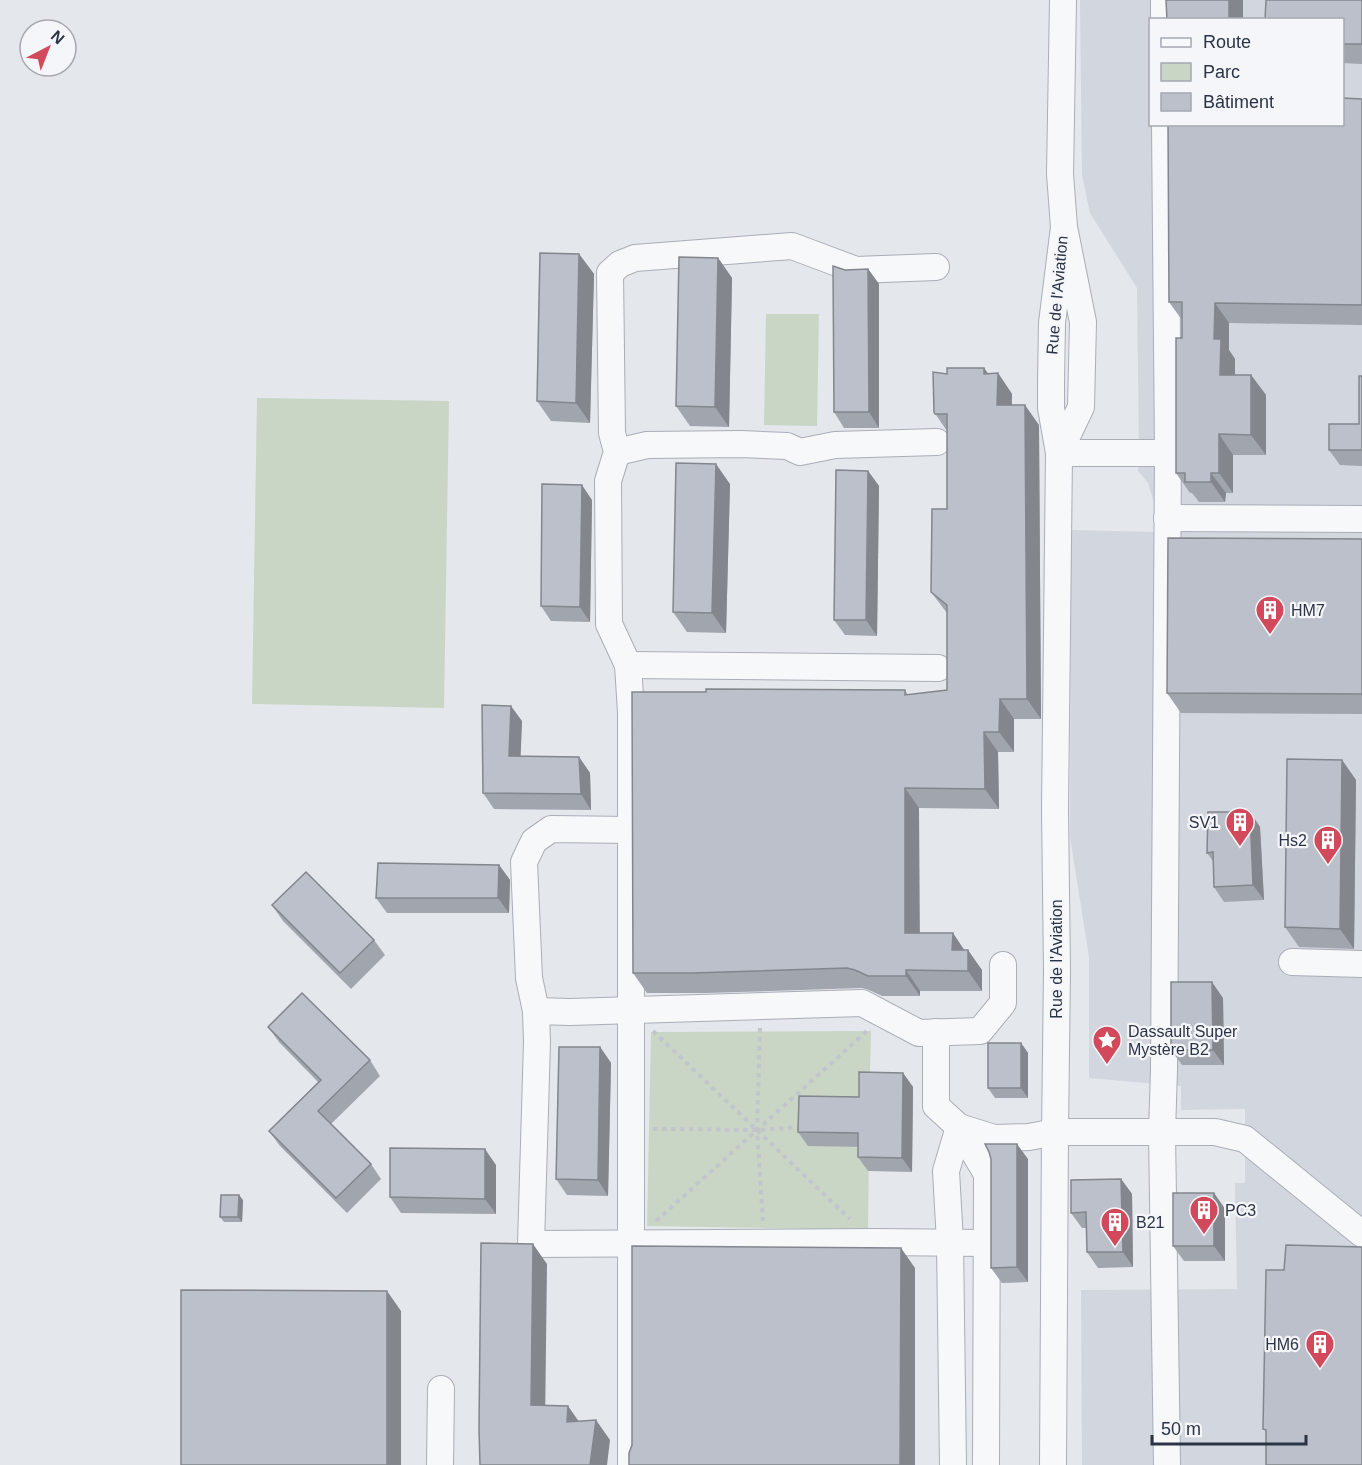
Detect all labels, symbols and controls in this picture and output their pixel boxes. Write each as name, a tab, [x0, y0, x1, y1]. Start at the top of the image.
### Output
north arrow	[18, 18, 78, 78]
legend	[1149, 18, 1344, 126]
text: N	[48, 27, 68, 47]
text: Route	[1203, 32, 1251, 52]
text: Parc	[1203, 62, 1240, 82]
text: Bâtiment	[1203, 92, 1274, 112]
street label: Rue de l'Aviation	[1043, 235, 1071, 355]
building icon: HM7	[1254, 594, 1286, 636]
place label: HM7	[1291, 602, 1325, 619]
building icon: SV1	[1224, 806, 1256, 848]
place label: SV1	[1189, 814, 1219, 831]
building icon: Hs2	[1312, 824, 1344, 866]
place label: Hs2	[1279, 832, 1307, 849]
street label: Rue de l'Aviation	[1048, 899, 1065, 1019]
place label: Dassault Super Mystère B2	[1128, 1023, 1238, 1058]
place icon: Dassault Super Mystère B2	[1091, 1024, 1123, 1066]
building icon: PC3	[1188, 1194, 1220, 1236]
place label: PC3	[1225, 1202, 1256, 1219]
building icon: B21	[1099, 1206, 1131, 1248]
place label: B21	[1136, 1214, 1165, 1231]
building icon: HM6	[1304, 1328, 1336, 1370]
place label: HM6	[1265, 1336, 1299, 1353]
scale bar	[1152, 1408, 1306, 1446]
text: 50 m	[1161, 1419, 1201, 1439]

